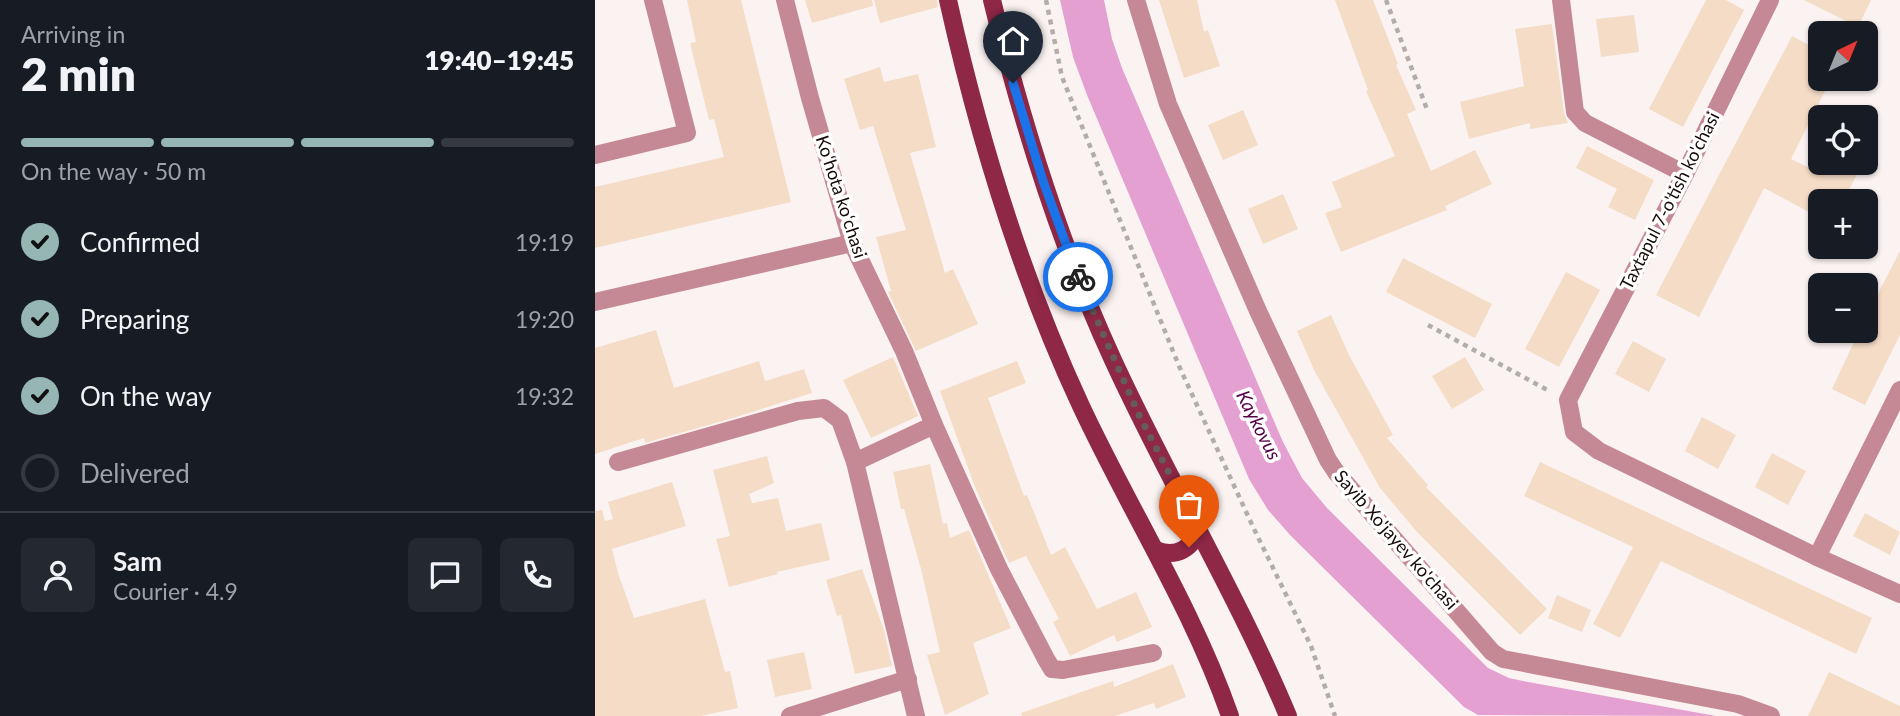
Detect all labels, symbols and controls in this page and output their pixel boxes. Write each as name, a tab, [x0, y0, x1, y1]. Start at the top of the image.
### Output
pin	[983, 11, 1043, 83]
text: Arriving in	[21, 20, 125, 48]
north arrow	[1808, 21, 1878, 91]
map controls	[1808, 21, 1878, 343]
icon: home	[994, 22, 1032, 60]
text: 19:40–19:45	[424, 44, 574, 76]
text: 2 min	[21, 46, 136, 101]
button: locate	[1808, 105, 1878, 175]
street label: Taxtapul 7-o'tish ko'chasi	[1615, 108, 1724, 293]
street label: Koʻhota koʻchasi	[812, 133, 872, 261]
text: On the way · 50 m	[21, 157, 206, 185]
button: +	[1808, 189, 1878, 259]
icon: check	[21, 223, 59, 261]
text: Confirmed	[80, 226, 200, 258]
text: 19:19	[515, 228, 574, 256]
courier	[1043, 242, 1113, 312]
icon: bike	[1059, 258, 1097, 296]
button: −	[1808, 273, 1878, 343]
icon: check	[21, 300, 59, 338]
text: Preparing	[80, 303, 189, 335]
text: 19:20	[515, 305, 574, 333]
icon: check	[21, 377, 59, 415]
text: On the way	[80, 380, 212, 412]
text: 19:32	[515, 382, 574, 410]
water label: Kaykovus	[1232, 386, 1287, 464]
text: Delivered	[80, 457, 190, 489]
street label: Sayib Xo'jayev ko'chasi	[1330, 465, 1463, 614]
pin	[1159, 475, 1219, 547]
icon: bag	[1170, 486, 1208, 524]
button: person	[21, 538, 95, 612]
button: chat	[408, 538, 482, 612]
button: phone	[500, 538, 574, 612]
text: Sam	[113, 545, 162, 577]
text: Courier · 4.9	[113, 577, 238, 605]

